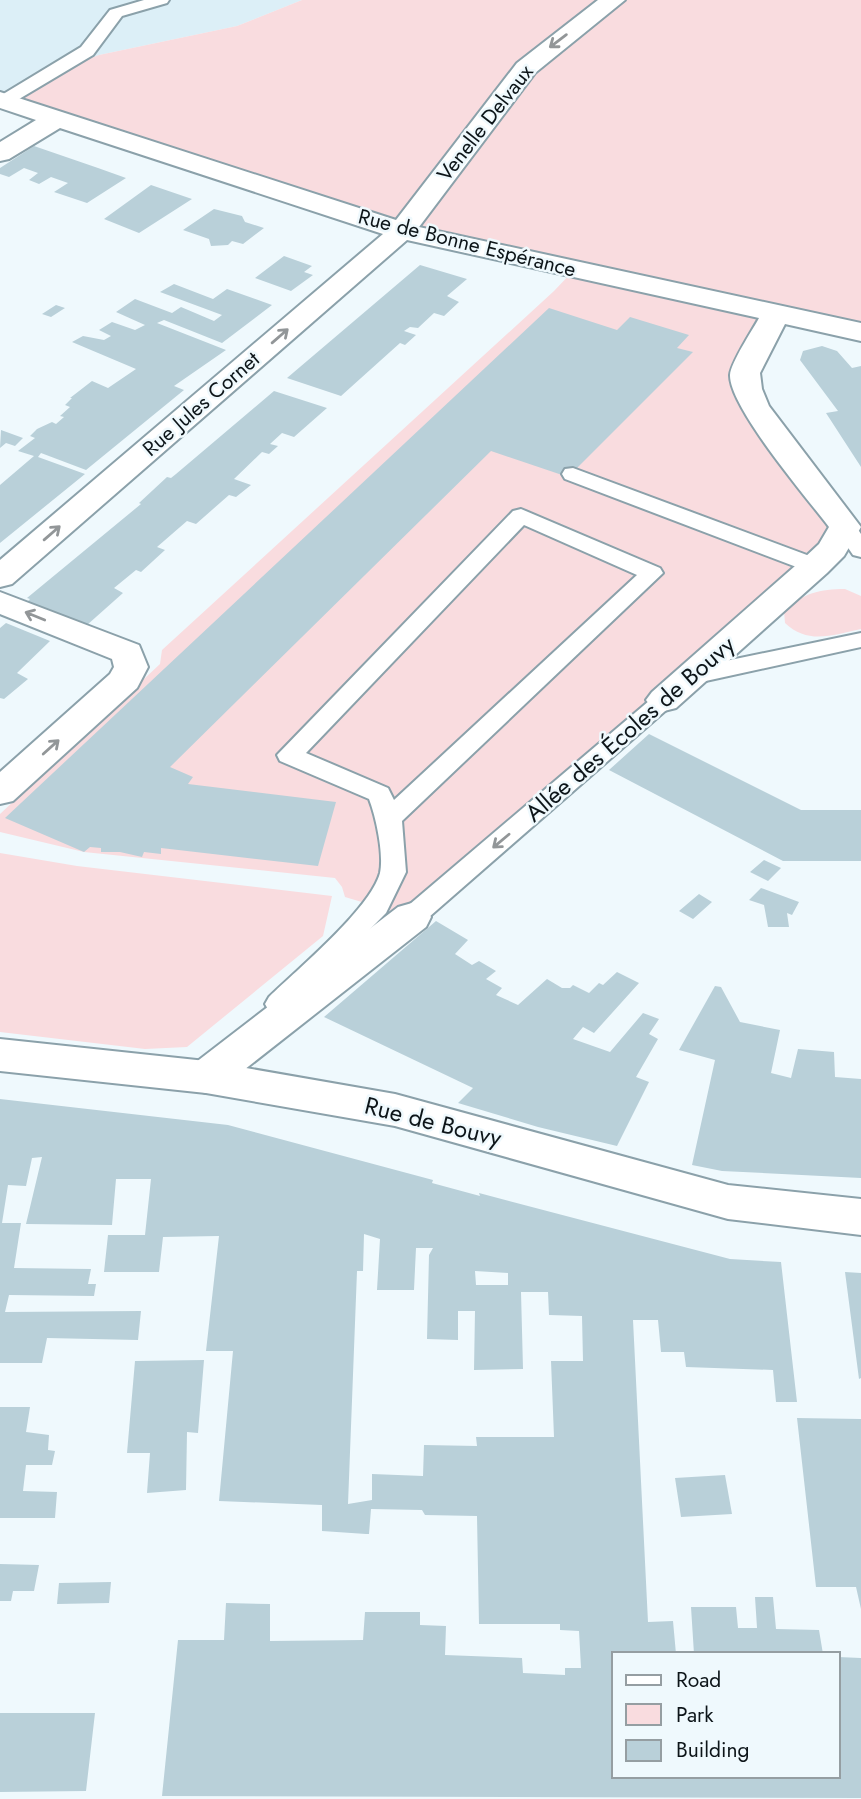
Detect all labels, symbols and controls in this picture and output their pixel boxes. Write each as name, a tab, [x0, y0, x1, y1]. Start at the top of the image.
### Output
one-way arrow	[549, 33, 568, 48]
street label: Venelle Delvaux	[430, 58, 540, 188]
street label: Rue de Bonne Espérance	[355, 201, 579, 285]
one-way arrow	[271, 328, 289, 344]
street label: Rue Jules Cornet	[136, 345, 266, 463]
one-way arrow	[42, 525, 60, 541]
one-way arrow	[25, 609, 47, 622]
street label: Allée des Écoles de Bouvy	[517, 627, 743, 830]
one-way arrow	[42, 738, 59, 755]
one-way arrow	[492, 833, 510, 849]
street label: Rue de Bouvy	[361, 1088, 506, 1156]
legend	[612, 1652, 840, 1778]
text: Road	[676, 1665, 721, 1695]
text: Park	[676, 1700, 714, 1730]
text: Building	[676, 1735, 749, 1765]

